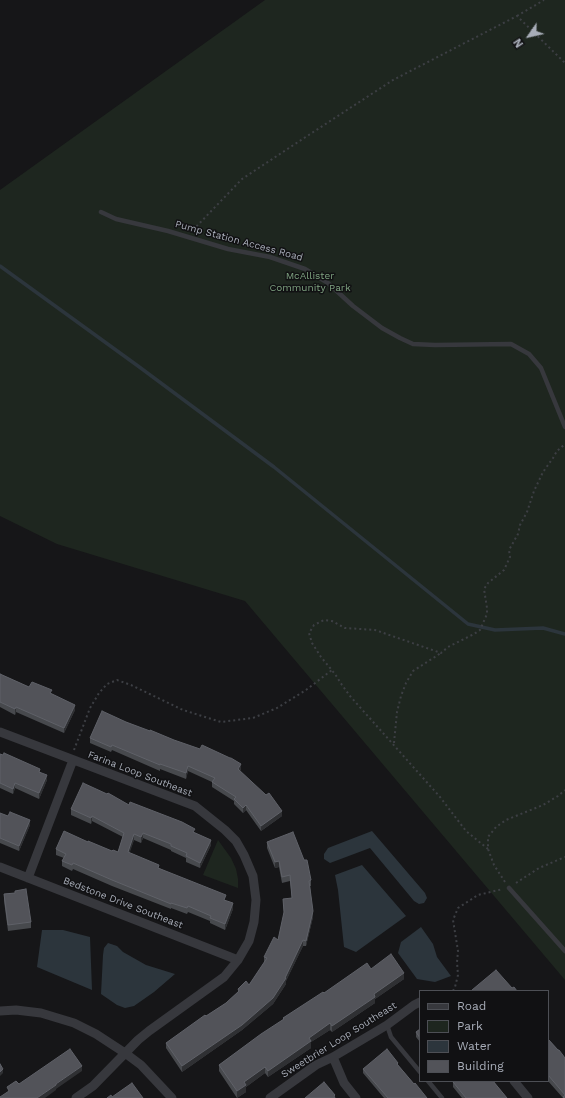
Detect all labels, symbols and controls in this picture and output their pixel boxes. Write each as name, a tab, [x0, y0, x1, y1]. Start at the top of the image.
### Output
north arrow	[509, 16, 549, 56]
text: N	[511, 36, 526, 50]
street label: Pump Station Access Road	[174, 218, 304, 264]
park label: McAllister Community Park	[269, 270, 351, 294]
street label: Farina Loop Southeast	[86, 749, 194, 799]
street label: Bedstone Drive Southeast	[61, 875, 185, 931]
legend	[419, 990, 549, 1082]
street label: Sweetbrier Loop Southeast	[279, 999, 399, 1081]
text: Road	[457, 999, 486, 1013]
text: Park	[457, 1019, 483, 1033]
text: Water	[457, 1039, 491, 1053]
text: Building	[457, 1059, 504, 1073]

